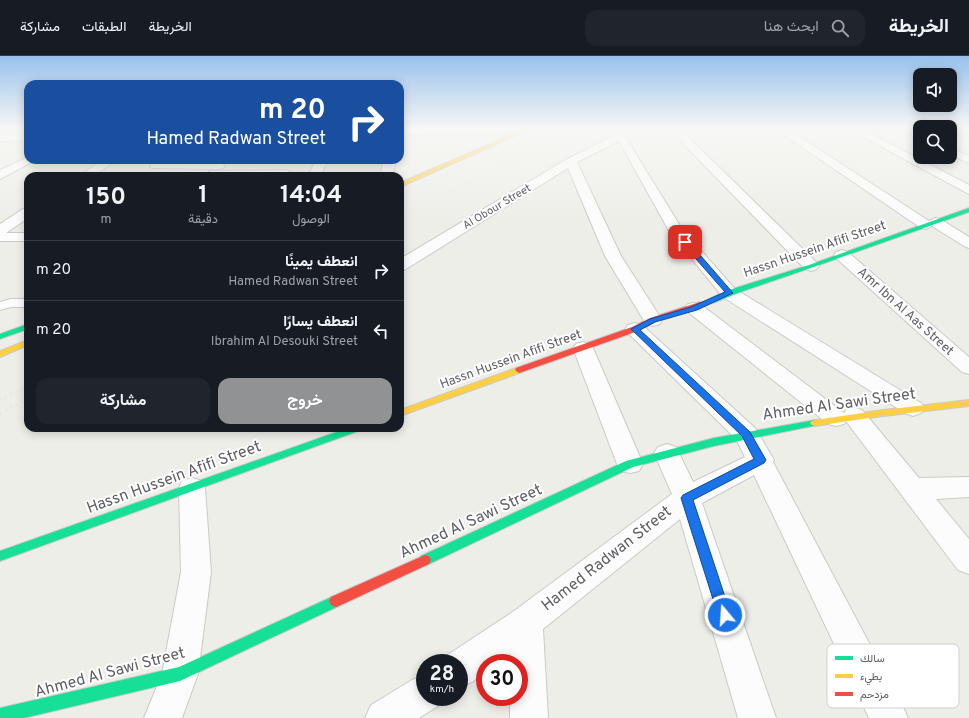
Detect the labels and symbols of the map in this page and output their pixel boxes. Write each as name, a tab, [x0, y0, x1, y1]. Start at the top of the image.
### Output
street label: Al Obour Street	[460, 181, 534, 233]
street label: Hassn Hussein Afifi Street	[742, 218, 888, 282]
pin	[668, 225, 702, 259]
street label: Amr Ibn Al Aas Street	[853, 264, 957, 360]
street label: Hassn Hussein Afifi Street	[438, 327, 584, 393]
street label: Ahmed Al Sawi Street	[761, 384, 917, 426]
street label: Hassn Hussein Afifi Street	[84, 437, 264, 519]
street label: Ahmed Al Sawi Street	[397, 480, 545, 564]
street label: Hamed Radwan Street	[538, 502, 676, 616]
position arrow	[704, 594, 746, 636]
street label: Ahmed Al Sawi Street	[33, 643, 187, 703]
legend	[827, 644, 959, 708]
text: سالك	[860, 652, 885, 666]
speed limit sign: 30	[476, 654, 528, 706]
text: بطيء	[860, 670, 882, 686]
text: مزدحم	[860, 688, 889, 702]

